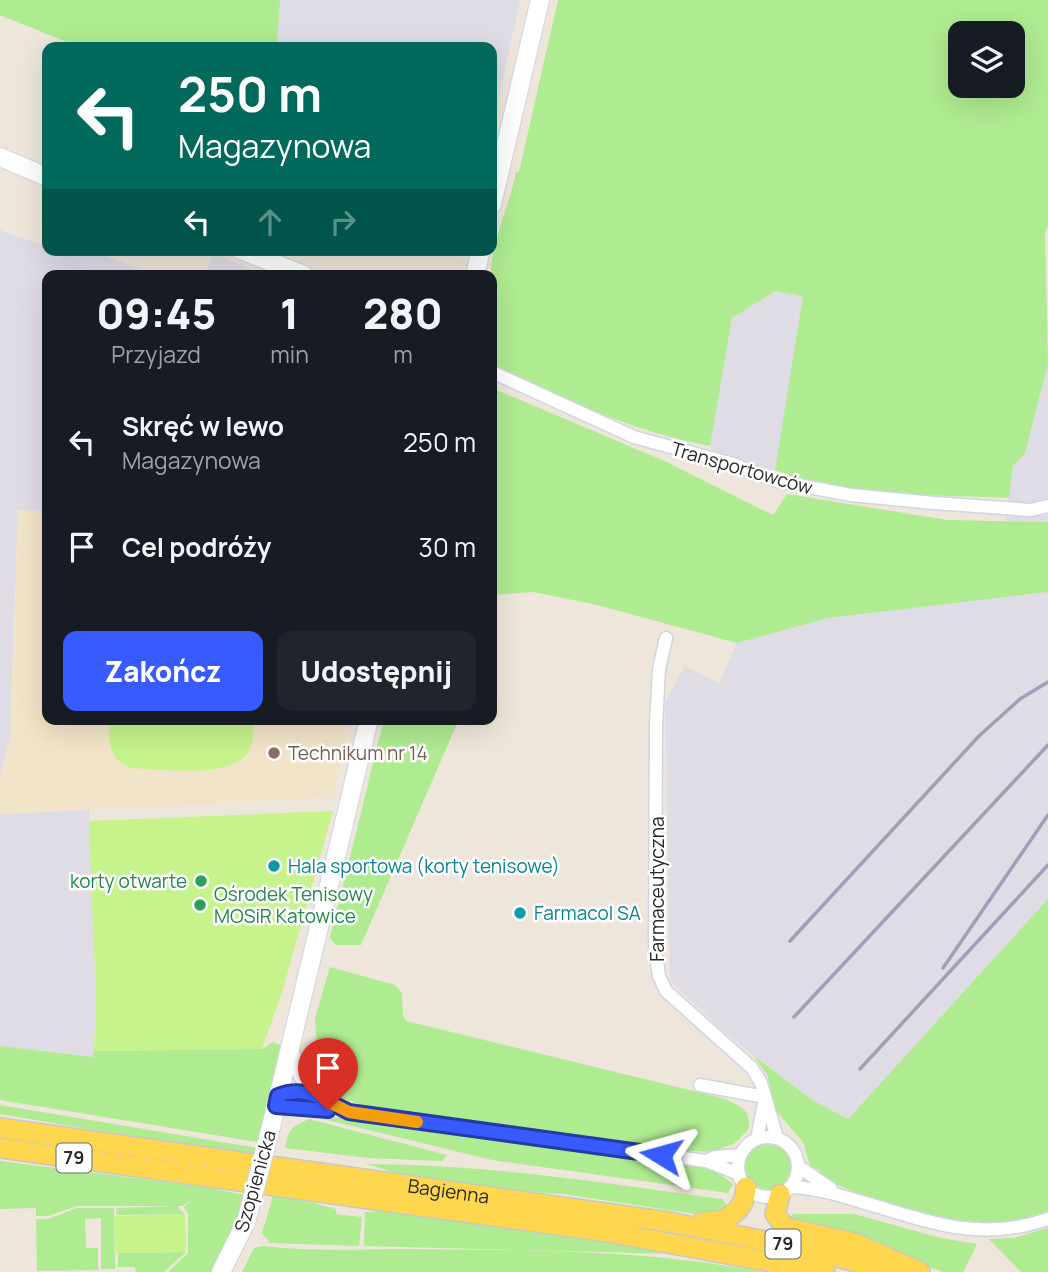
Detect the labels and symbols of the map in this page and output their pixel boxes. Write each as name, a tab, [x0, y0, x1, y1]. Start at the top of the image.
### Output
street label: Transportowców	[668, 435, 816, 501]
place label: Technikum nr 14	[288, 740, 428, 766]
marker: Technikum nr 14	[266, 745, 282, 761]
street label: Farmaceutyczna	[644, 816, 670, 962]
place label: Hala sportowa (korty tenisowe)	[288, 853, 560, 879]
marker: Hala sportowa (korty tenisowe)	[266, 858, 282, 874]
place label: korty otwarte	[70, 868, 187, 894]
marker: korty otwarte	[193, 873, 209, 889]
place label: Ośrodek Tenisowy MOSiR Katowice	[214, 881, 373, 929]
marker: Ośrodek Tenisowy MOSiR Katowice	[192, 897, 208, 913]
place label: Farmacol SA	[534, 900, 641, 926]
marker: Farmacol SA	[512, 905, 528, 921]
pin	[298, 1038, 358, 1110]
position arrow	[624, 1118, 698, 1192]
street label: Szopienicka	[228, 1127, 282, 1235]
road number: 79	[56, 1143, 92, 1172]
street label: Bagienna	[406, 1172, 491, 1210]
road number: 79	[766, 1230, 800, 1259]

